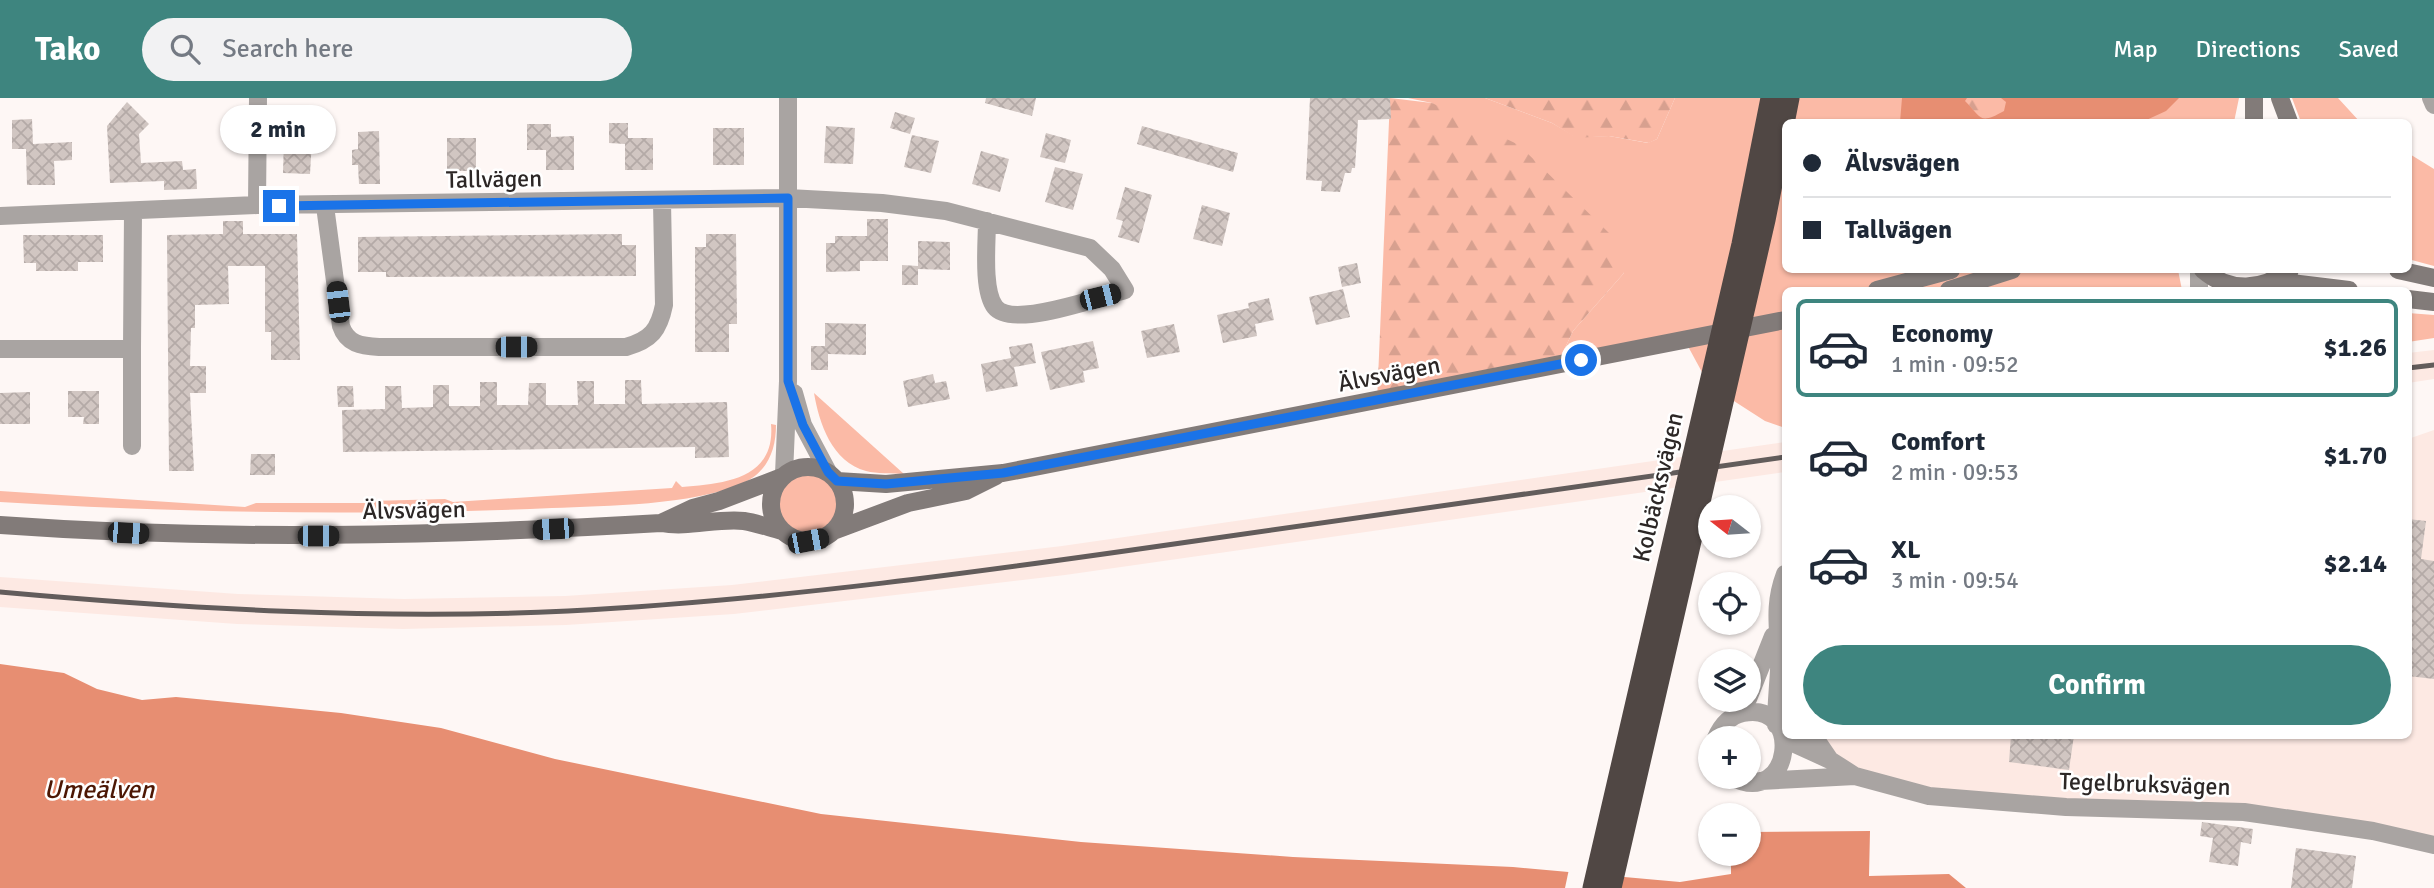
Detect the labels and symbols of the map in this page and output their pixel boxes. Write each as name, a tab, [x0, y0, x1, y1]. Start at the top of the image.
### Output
callout: 2 min	[221, 105, 337, 154]
street label: Tallvägen	[445, 163, 543, 195]
route end	[263, 190, 295, 222]
car	[326, 280, 351, 324]
car	[1078, 282, 1123, 312]
car	[496, 337, 538, 358]
route start	[1565, 344, 1597, 376]
street label: Älvsvägen	[1335, 349, 1443, 399]
street label: Kolbäcksvägen	[1626, 409, 1690, 565]
street label: Älvsvägen	[362, 494, 466, 526]
north arrow	[1698, 495, 1760, 558]
car	[532, 517, 575, 541]
car	[107, 521, 150, 545]
car	[298, 526, 340, 547]
car	[786, 527, 831, 555]
street label: Tegelbruksvägen	[2059, 766, 2231, 802]
water label: Umeälven	[44, 774, 155, 806]

